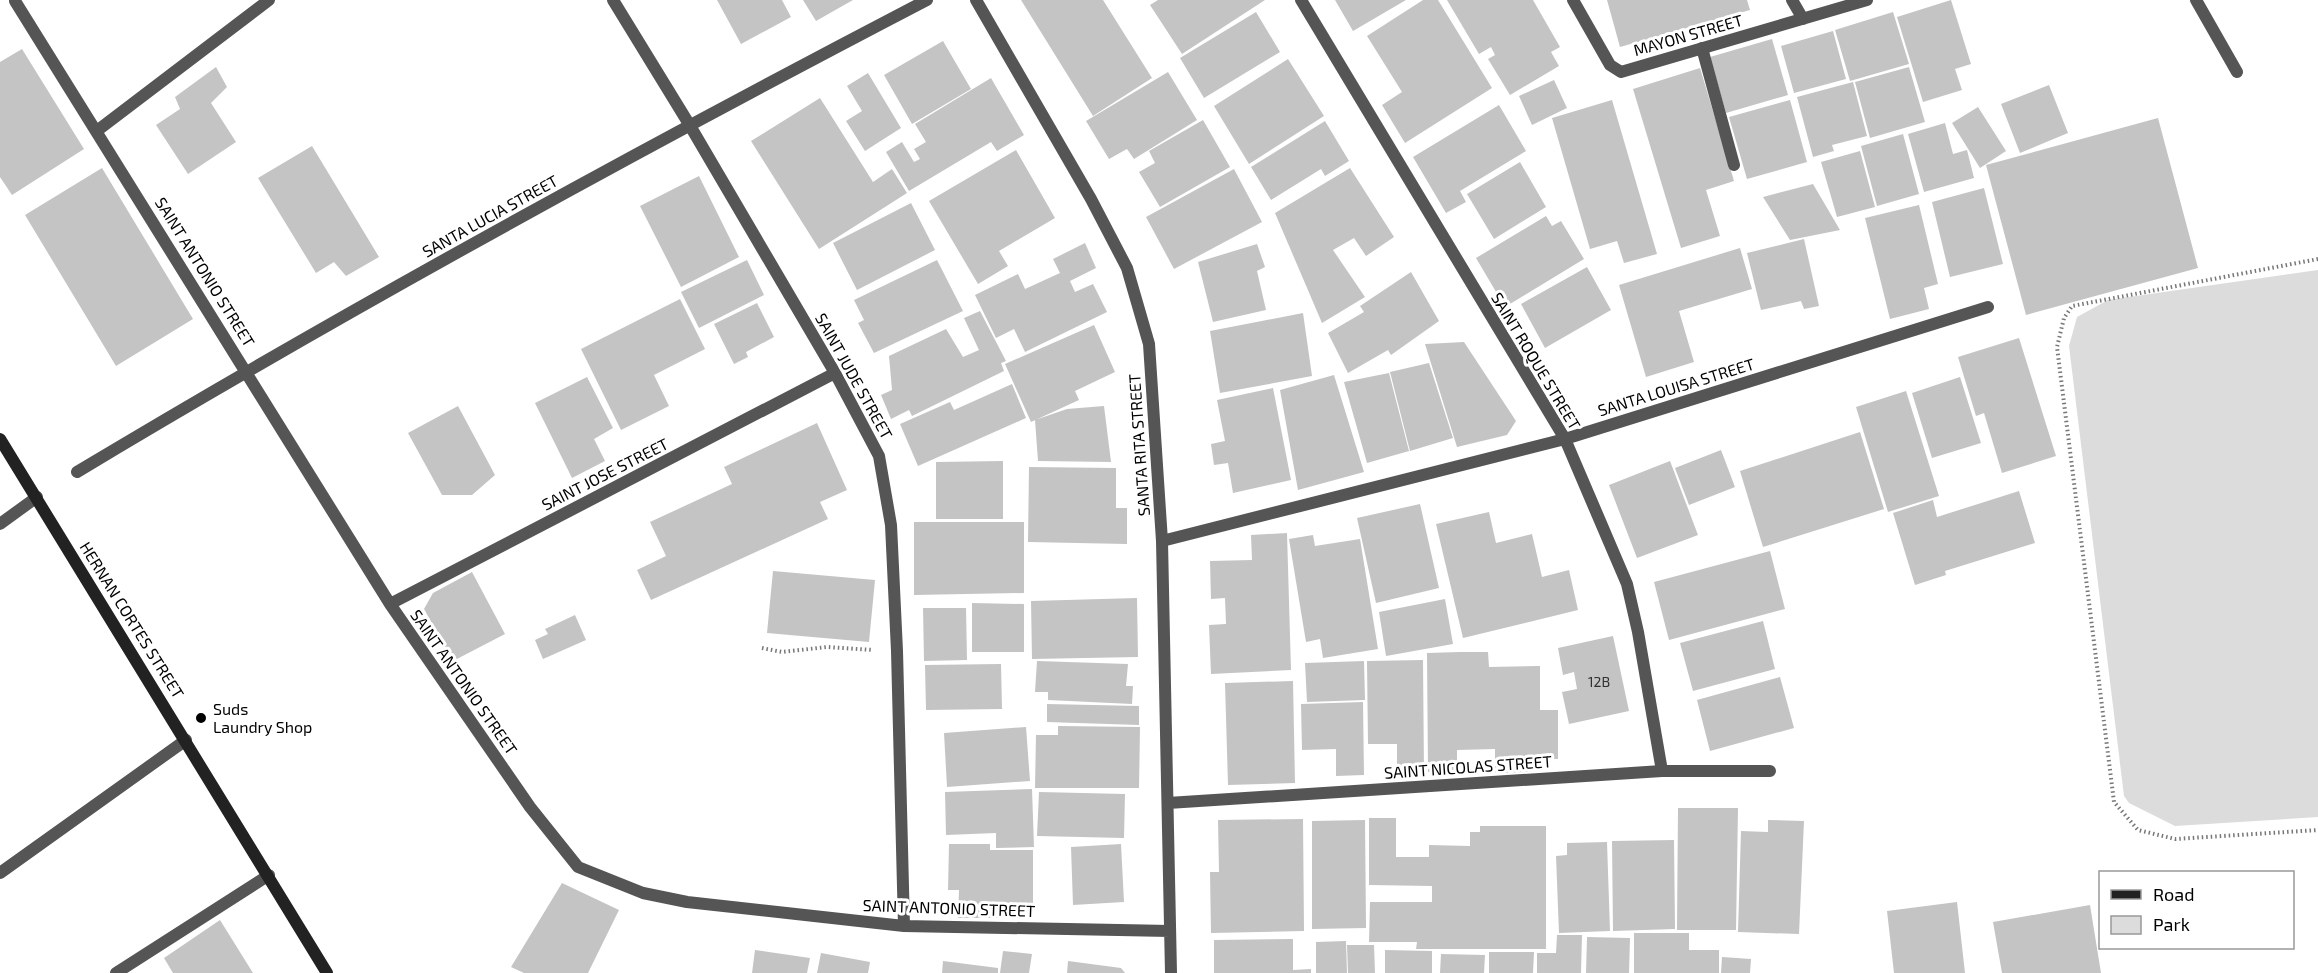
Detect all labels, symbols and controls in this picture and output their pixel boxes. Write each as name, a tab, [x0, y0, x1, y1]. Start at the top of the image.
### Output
street label: MAYON STREET	[1631, 10, 1745, 59]
street label: SANTA LUCIA STREET	[419, 170, 561, 261]
street label: SAINT ANTONIO STREET	[152, 194, 259, 350]
street label: SAINT ROQUE STREET	[1487, 289, 1585, 433]
street label: SAINT JUDE STREET	[812, 309, 897, 442]
street label: SANTA LOUISA STREET	[1595, 354, 1756, 419]
street label: SANTA RITA STREET	[1124, 373, 1153, 517]
street label: SAINT JOSE STREET	[538, 433, 671, 514]
street label: HERNAN CORTES STREET	[76, 538, 188, 702]
street label: SAINT ANTONIO STREET	[407, 606, 522, 758]
house number: 12B	[1588, 673, 1610, 690]
place label: Suds Laundry Shop	[213, 699, 312, 736]
marker: Suds Laundry Shop	[194, 711, 208, 725]
street label: SAINT NICOLAS STREET	[1383, 751, 1552, 782]
legend	[2099, 871, 2294, 949]
text: Road	[2153, 883, 2194, 905]
street label: SAINT ANTONIO STREET	[862, 895, 1036, 920]
text: Park	[2153, 913, 2190, 935]

